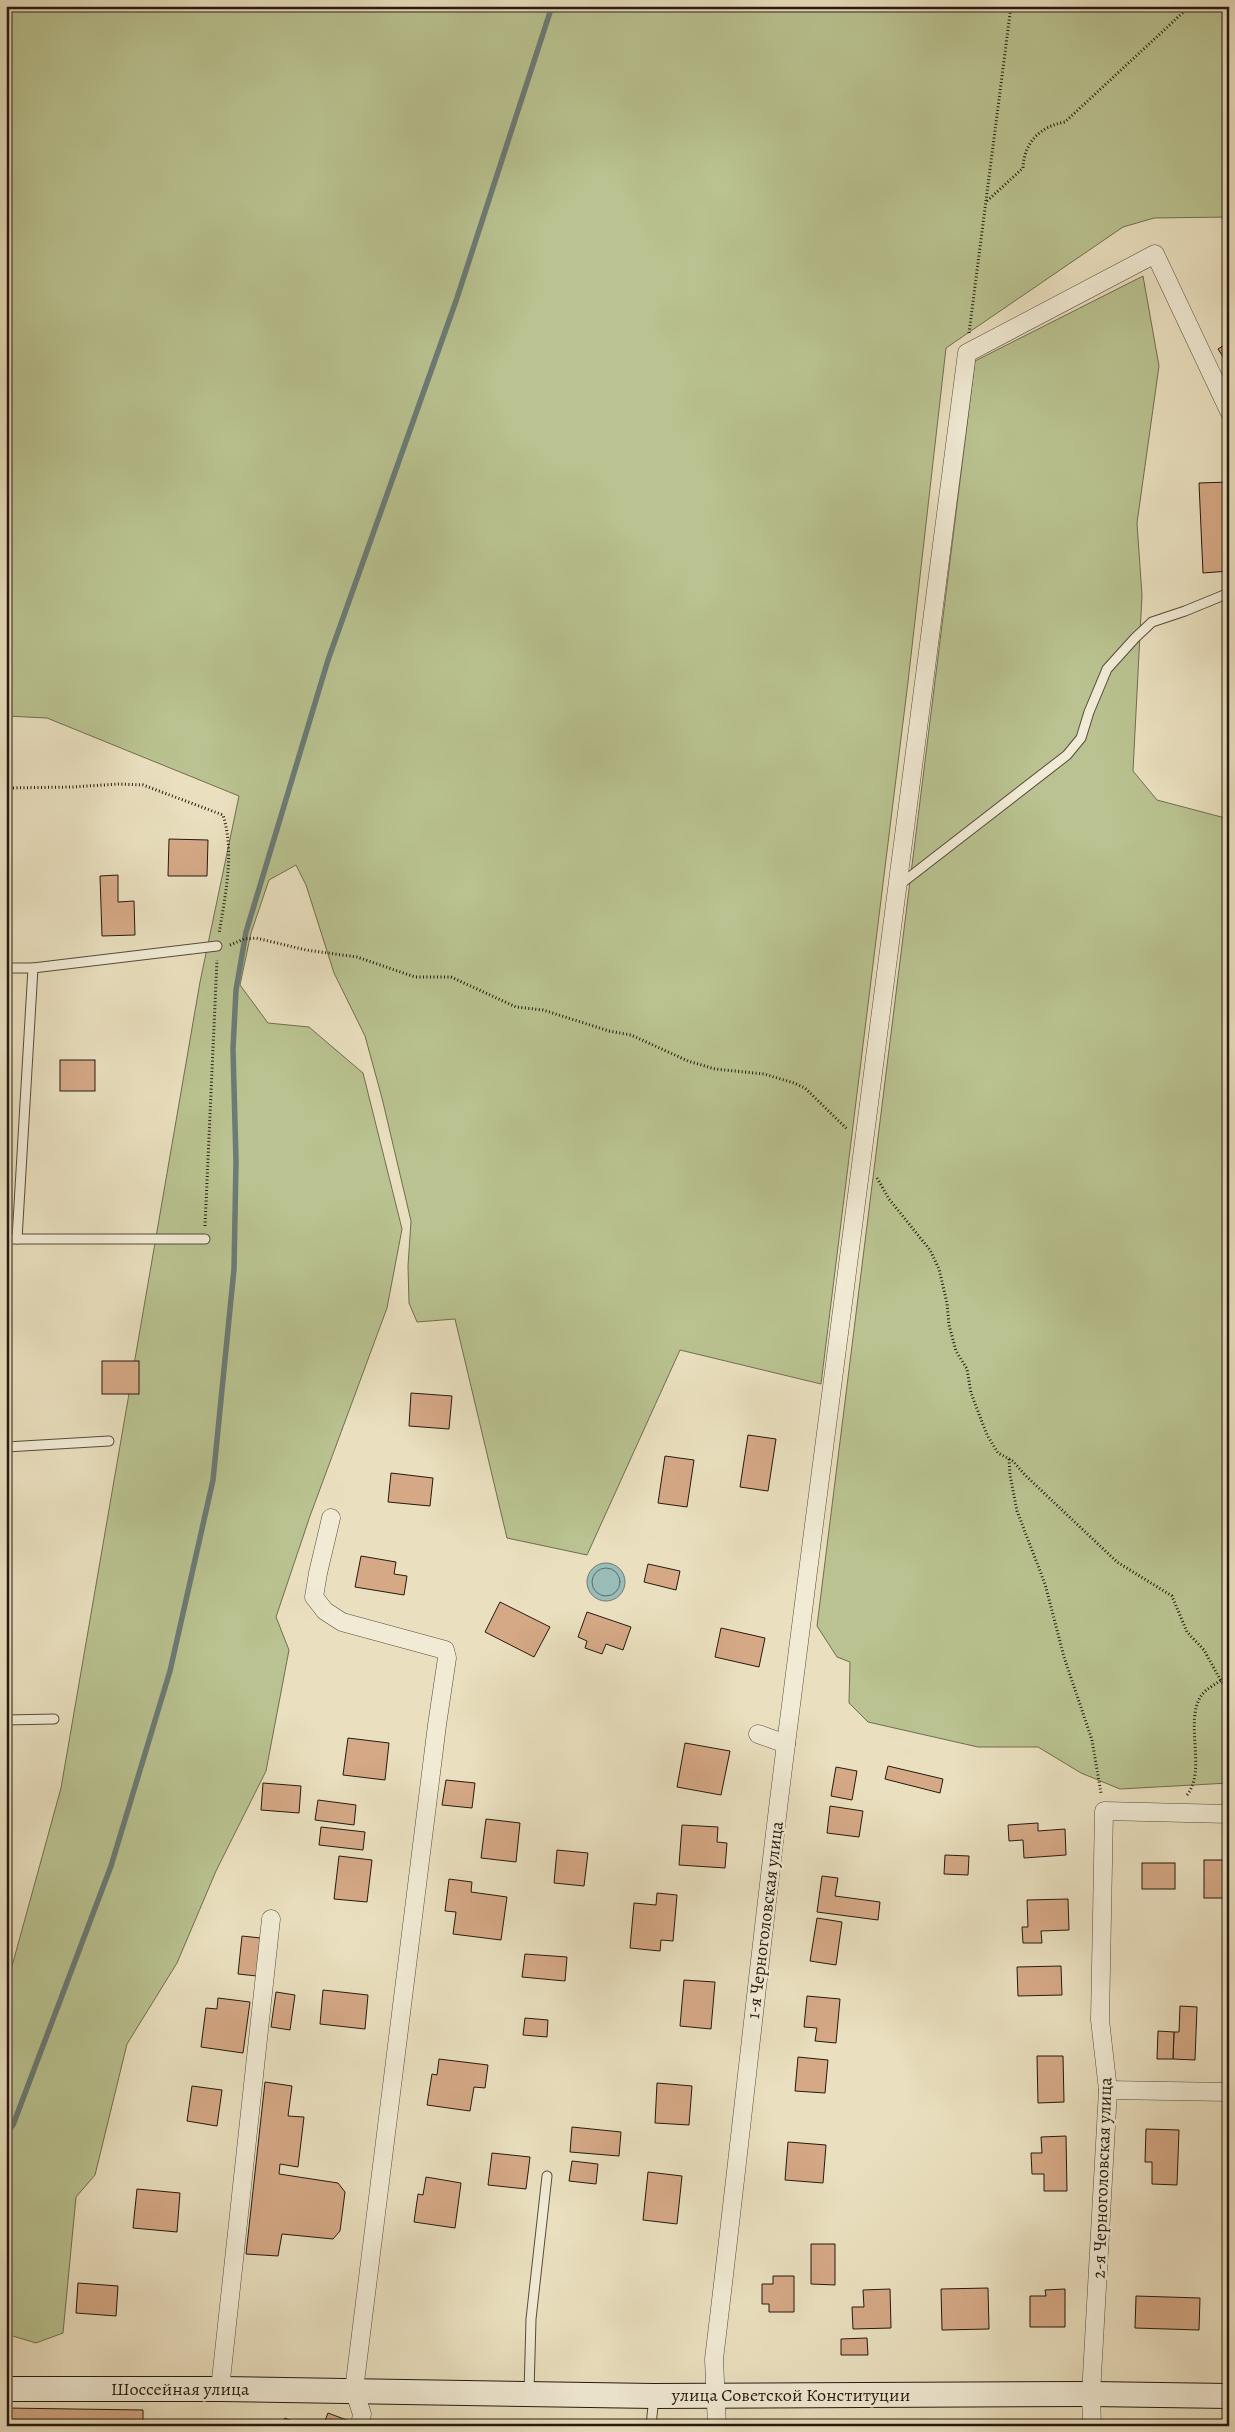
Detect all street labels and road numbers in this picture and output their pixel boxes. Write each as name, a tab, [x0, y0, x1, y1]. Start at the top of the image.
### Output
street label: 1-я Черноголовская улица	[741, 1819, 789, 2020]
street label: 2-я Черноголовская улица	[1086, 2076, 1118, 2279]
street label: Шоссейная улица	[111, 2377, 250, 2401]
street label: улица Советской Конституции	[671, 2383, 910, 2407]

